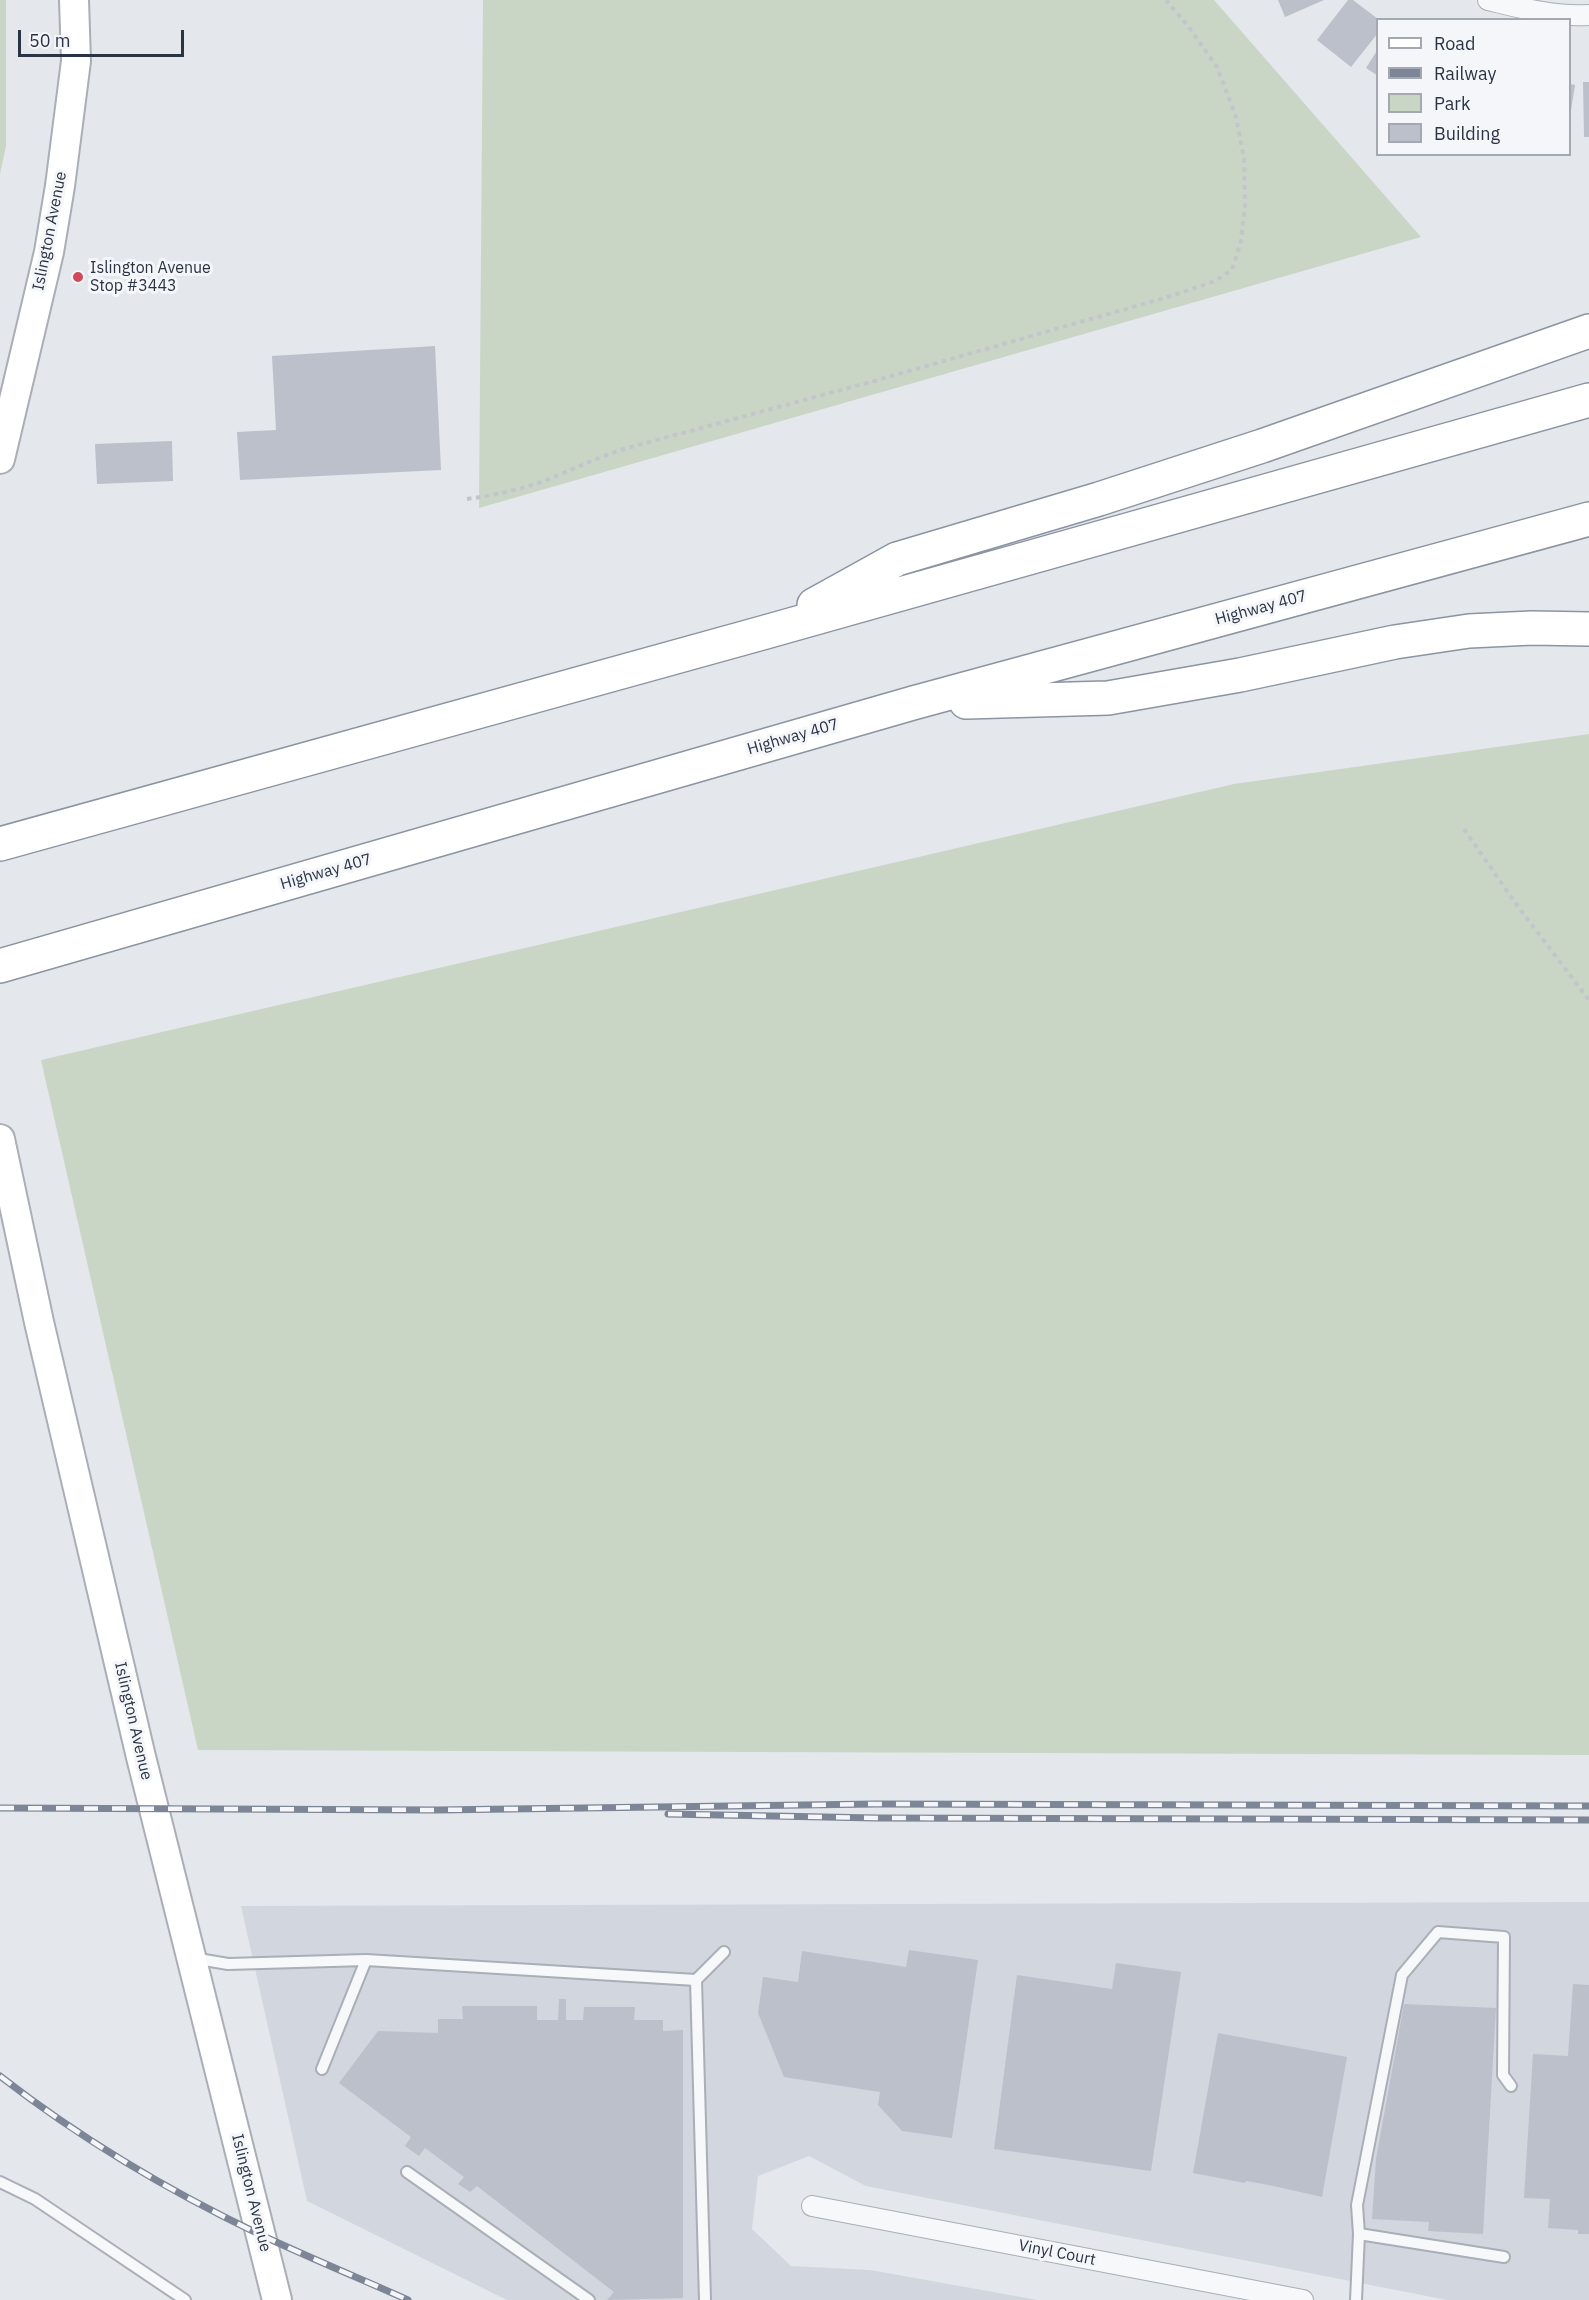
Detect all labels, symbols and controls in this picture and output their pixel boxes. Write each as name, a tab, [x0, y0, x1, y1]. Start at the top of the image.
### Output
scale bar	[21, 18, 188, 56]
legend	[1376, 18, 1571, 156]
text: 50 m	[29, 29, 71, 52]
text: Road	[1434, 32, 1475, 55]
text: Railway	[1434, 62, 1496, 85]
text: Park	[1434, 92, 1470, 115]
text: Building	[1434, 122, 1500, 145]
street label: Islington Avenue	[29, 170, 71, 292]
place label: Islington Avenue Stop #3443	[90, 258, 211, 296]
marker: Islington Avenue Stop #3443	[71, 270, 85, 284]
street label: Highway 407	[1213, 587, 1309, 629]
street label: Highway 407	[745, 715, 841, 759]
street label: Highway 407	[278, 850, 374, 894]
street label: Islington Avenue	[110, 1660, 156, 1782]
street label: Islington Avenue	[227, 2132, 275, 2254]
street label: Vinyl Court	[1017, 2236, 1097, 2270]

